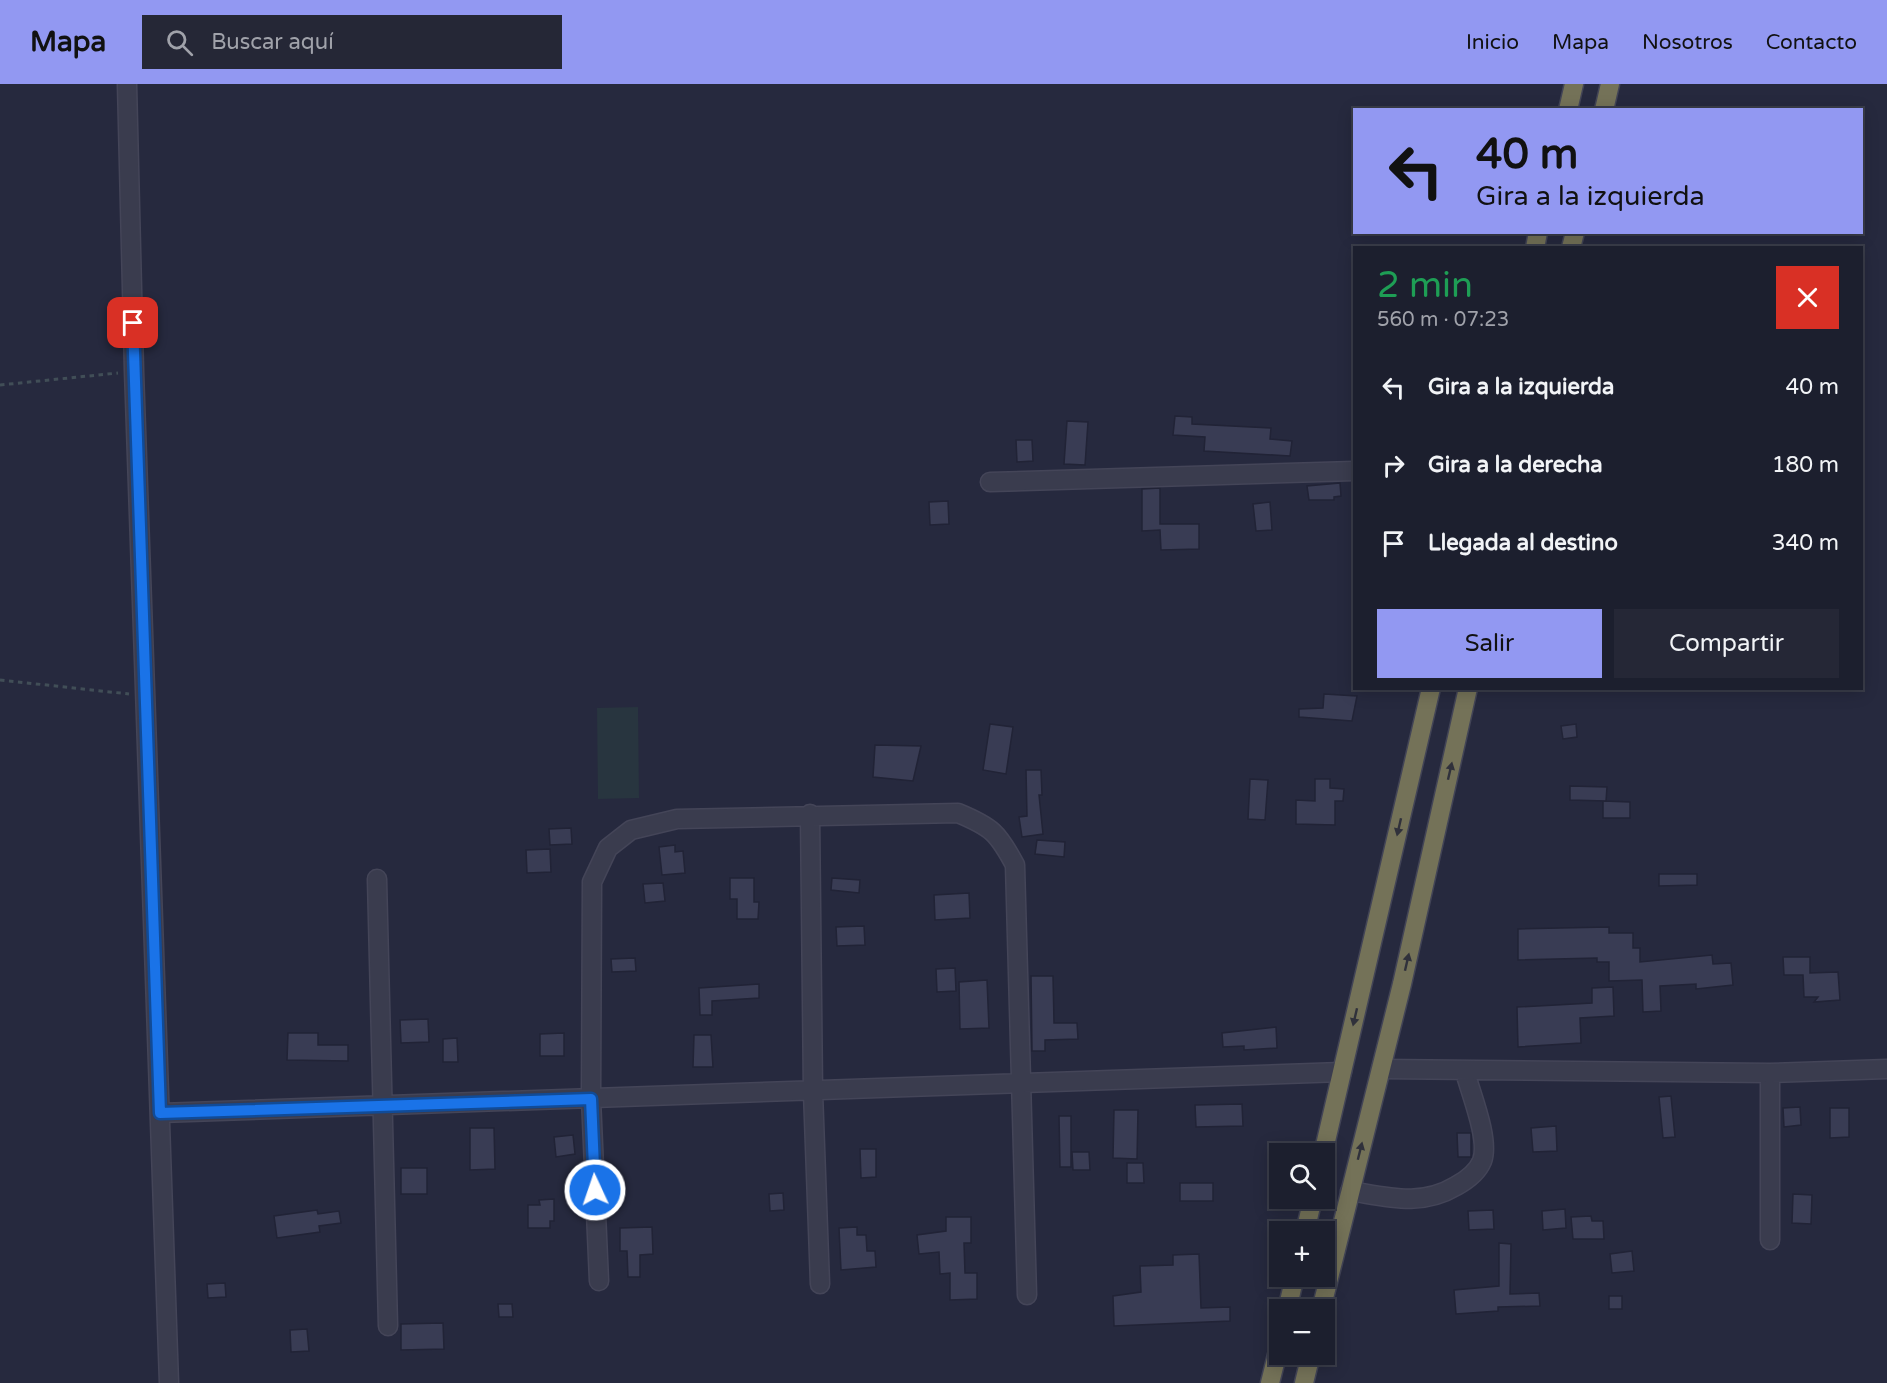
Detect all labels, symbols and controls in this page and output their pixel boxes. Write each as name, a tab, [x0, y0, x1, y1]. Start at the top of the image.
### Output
search box	[142, 15, 562, 69]
text: Mapa	[30, 25, 106, 59]
icon: search	[163, 26, 196, 59]
text: Buscar aquí	[211, 29, 334, 55]
text: Inicio	[1466, 30, 1519, 55]
text: Mapa	[1552, 30, 1609, 55]
text: Nosotros	[1642, 30, 1733, 55]
text: Contacto	[1766, 30, 1857, 55]
text: 40 m	[1476, 129, 1578, 180]
icon: left	[1377, 132, 1455, 210]
text: Gira a la izquierda	[1476, 180, 1705, 213]
text: 2 min	[1377, 264, 1473, 307]
button: close	[1776, 266, 1839, 329]
pin	[107, 297, 158, 348]
icon: arrive	[116, 306, 149, 339]
text: 560 m · 07:23	[1377, 308, 1509, 332]
icon: left	[1377, 371, 1410, 404]
text: Gira a la izquierda	[1428, 374, 1614, 400]
text: 40 m	[1785, 374, 1839, 400]
icon: right	[1377, 449, 1410, 482]
text: Gira a la derecha	[1428, 452, 1603, 478]
text: 180 m	[1772, 452, 1839, 478]
icon: arrive	[1377, 527, 1410, 560]
text: Llegada al destino	[1428, 530, 1618, 556]
text: 340 m	[1772, 530, 1839, 556]
button: Salir	[1377, 609, 1602, 678]
button: Compartir	[1614, 609, 1839, 678]
one-way arrow	[1446, 762, 1455, 781]
one-way arrow	[1394, 818, 1403, 837]
one-way arrow	[1403, 952, 1412, 971]
one-way arrow	[1349, 1008, 1359, 1026]
one-way arrow	[1356, 1142, 1366, 1160]
map controls	[1269, 1143, 1335, 1365]
button: search	[1269, 1143, 1335, 1209]
position arrow	[563, 1158, 627, 1222]
button: +	[1269, 1221, 1335, 1287]
button: −	[1269, 1299, 1335, 1365]

